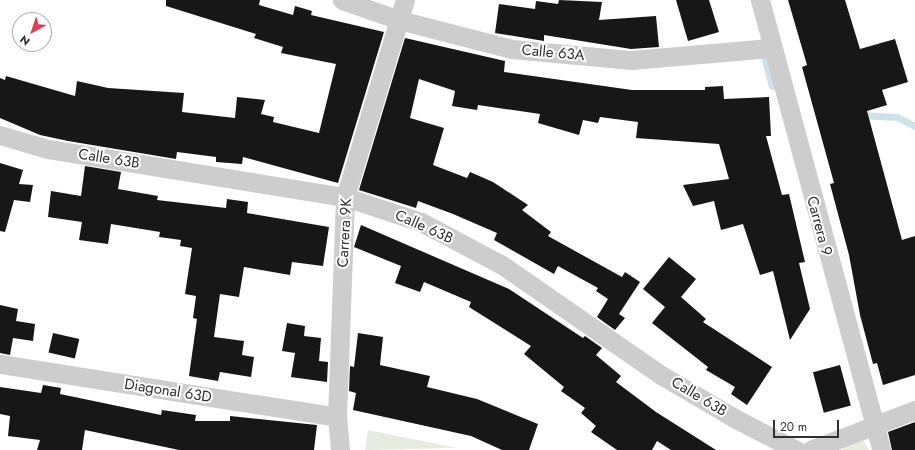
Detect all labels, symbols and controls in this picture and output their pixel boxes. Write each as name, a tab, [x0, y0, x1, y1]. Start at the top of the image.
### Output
north arrow	[12, 12, 52, 52]
text: N	[16, 31, 33, 49]
street label: Calle 63A	[521, 41, 585, 65]
street label: Calle 63B	[77, 145, 141, 173]
street label: Carrera 9	[802, 194, 836, 258]
street label: Carrera 9K	[334, 198, 356, 268]
street label: Calle 63B	[392, 206, 456, 248]
street label: Calle 63B	[668, 373, 730, 421]
street label: Diagonal 63D	[123, 375, 213, 407]
scale bar	[775, 412, 841, 438]
text: 20 m	[780, 418, 807, 436]

